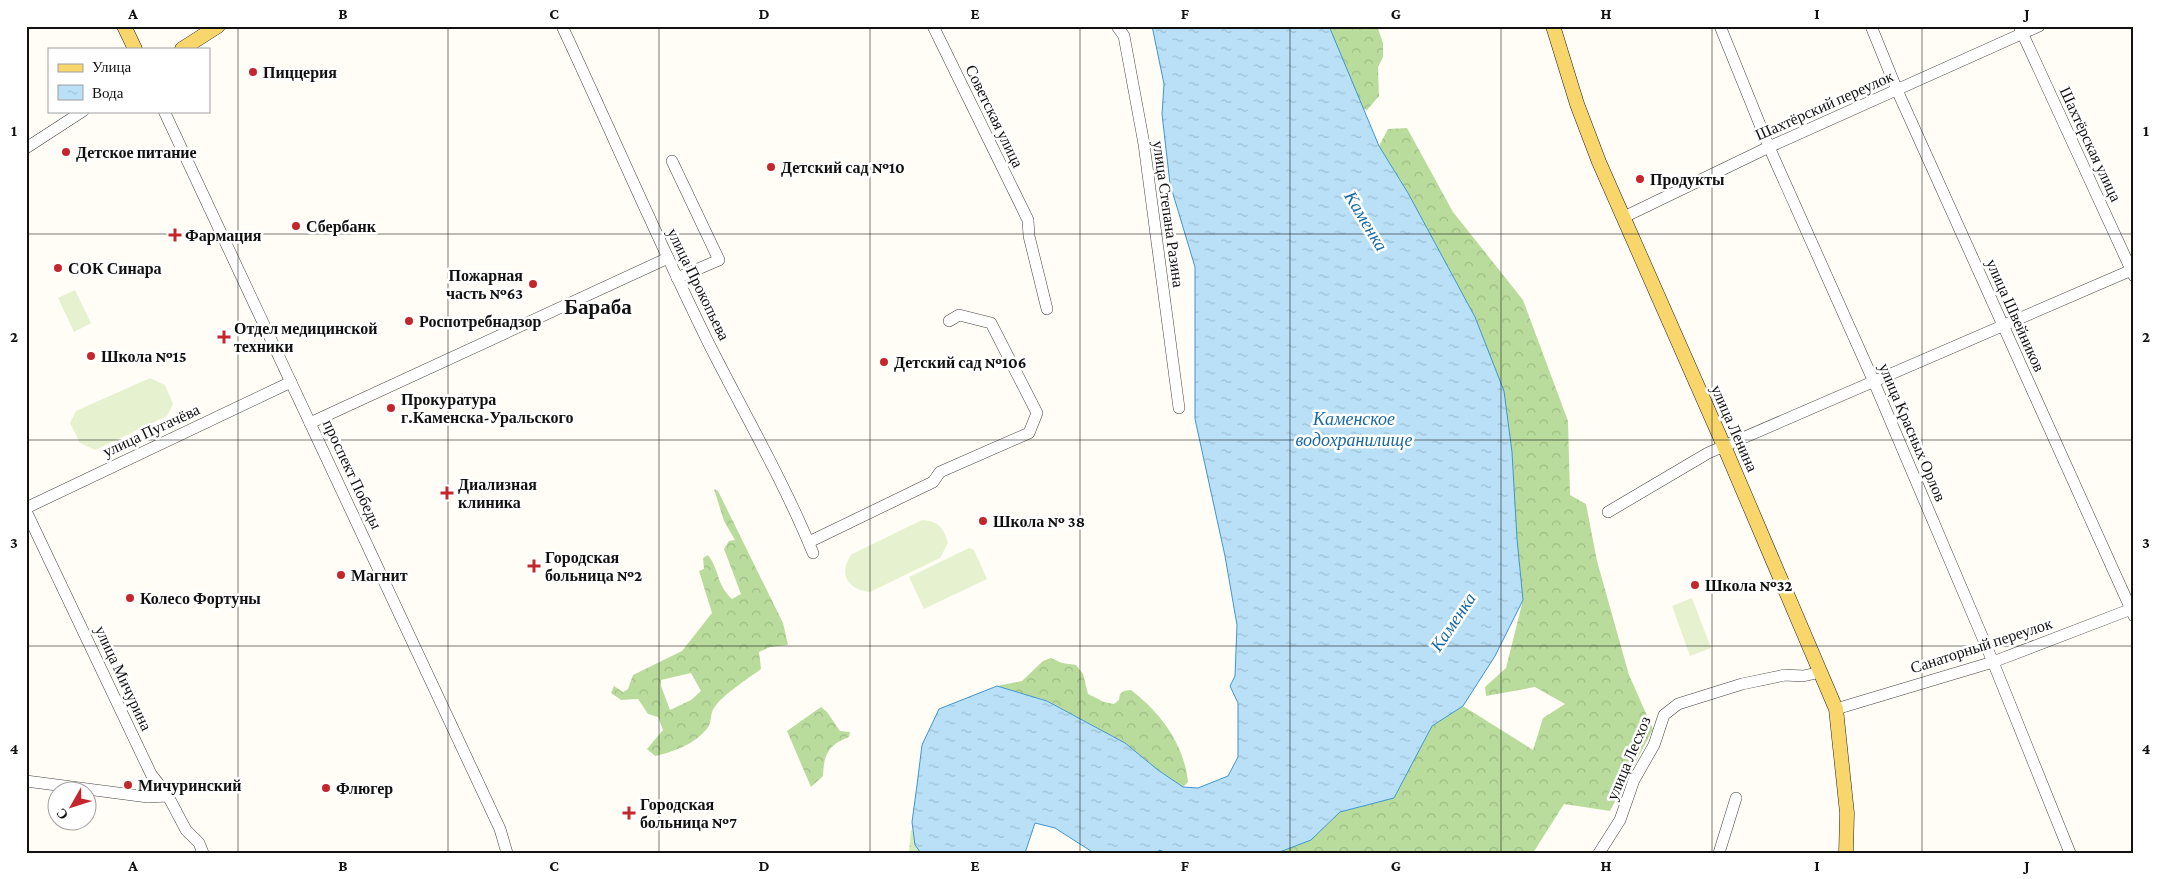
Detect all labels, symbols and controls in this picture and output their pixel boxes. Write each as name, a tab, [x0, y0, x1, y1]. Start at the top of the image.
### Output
text: A	[127, 5, 138, 22]
text: B	[338, 5, 348, 22]
text: C	[549, 5, 559, 22]
text: D	[758, 5, 770, 22]
text: E	[970, 5, 980, 22]
text: F	[1181, 5, 1190, 22]
text: G	[1391, 5, 1401, 22]
text: H	[1601, 5, 1612, 22]
text: I	[1814, 5, 1820, 22]
text: J	[2022, 5, 2030, 22]
legend	[48, 48, 210, 112]
text: Улица	[92, 59, 131, 75]
street label: Советская улица	[961, 62, 1027, 171]
place label: Пиццерия	[263, 64, 337, 82]
marker: Пиццерия	[247, 66, 259, 78]
street label: Шахтёрский переулок	[1753, 67, 1896, 145]
street label: Шахтёрская улица	[2056, 84, 2125, 205]
text: Вода	[92, 85, 124, 101]
text: 1	[11, 122, 17, 139]
text: 1	[2143, 122, 2149, 139]
street label: улица Степана Разина	[1149, 140, 1187, 289]
place label: Детское питание	[76, 144, 197, 162]
marker: Детское питание	[60, 146, 72, 158]
place label: Детский сад №10	[781, 159, 905, 177]
marker: Детский сад №10	[765, 161, 777, 173]
place label: Продукты	[1650, 171, 1725, 189]
marker: Продукты	[1634, 173, 1646, 185]
water label: Каменка	[1340, 187, 1392, 255]
place label: Сбербанк	[306, 218, 377, 236]
marker: Сбербанк	[290, 220, 302, 232]
street label: улица Прокопьева	[663, 225, 733, 343]
place label: Фармация	[185, 227, 262, 245]
marker: Фармация	[169, 229, 181, 241]
street label: улица Швейников	[1982, 256, 2048, 375]
place label: СОК Синара	[68, 260, 162, 278]
marker: СОК Синара	[52, 262, 64, 274]
place label: Пожарная часть №63	[446, 267, 523, 302]
marker: Пожарная часть №63	[527, 278, 539, 290]
district label: Бараба	[564, 295, 632, 319]
place label: Роспотребнадзор	[419, 313, 541, 331]
marker: Роспотребнадзор	[403, 315, 415, 327]
place label: Отдел медицинской техники	[234, 320, 377, 355]
text: 2	[10, 328, 18, 345]
text: 2	[2142, 328, 2150, 345]
marker: Отдел медицинской техники	[218, 331, 230, 343]
place label: Школа №15	[101, 348, 187, 365]
marker: Школа №15	[85, 350, 97, 362]
place label: Детский сад №106	[894, 354, 1026, 372]
marker: Детский сад №106	[878, 356, 890, 368]
street label: улица Красных Орлов	[1875, 360, 1950, 505]
street label: улица Ленина	[1707, 382, 1761, 475]
place label: Прокуратура г.Каменска-Уральского	[401, 391, 573, 427]
street label: улица Пугачёва	[100, 401, 203, 461]
marker: Прокуратура г.Каменска-Уральского	[385, 402, 397, 414]
water label: Каменское водохранилище	[1296, 409, 1412, 450]
street label: проспект Победы	[319, 417, 385, 532]
place label: Диализная клиника	[458, 476, 537, 511]
marker: Диализная клиника	[440, 486, 454, 500]
place label: Школа № 38	[993, 513, 1085, 530]
marker: Школа № 38	[977, 515, 989, 527]
text: 3	[10, 534, 18, 551]
text: 3	[2142, 534, 2150, 551]
place label: Городская больница №2	[545, 549, 642, 584]
marker: Городская больница №2	[527, 559, 541, 573]
place label: Магнит	[351, 567, 408, 584]
marker: Магнит	[335, 569, 347, 581]
place label: Школа №32	[1705, 577, 1792, 594]
marker: Школа №32	[1689, 579, 1701, 591]
water label: Каменка	[1426, 589, 1480, 656]
place label: Колесо Фортуны	[140, 590, 261, 608]
marker: Колесо Фортуны	[124, 592, 136, 604]
street label: Санаторный переулок	[1908, 614, 2055, 677]
street label: улица Мичурина	[91, 623, 155, 734]
street label: улица Лесхоз	[1603, 714, 1655, 803]
text: 4	[10, 740, 19, 757]
text: 4	[2142, 740, 2151, 757]
place label: Мичуринский	[138, 777, 241, 795]
marker: Мичуринский	[122, 779, 134, 791]
place label: Флюгер	[336, 780, 393, 798]
north arrow	[48, 782, 98, 832]
marker: Флюгер	[320, 782, 332, 794]
place label: Городская больница №7	[640, 796, 737, 831]
text: С	[52, 805, 71, 823]
marker: Городская больница №7	[622, 806, 636, 820]
text: A	[127, 857, 138, 874]
text: B	[338, 857, 348, 874]
text: C	[549, 857, 559, 874]
text: D	[758, 857, 770, 874]
text: E	[970, 857, 980, 874]
text: F	[1181, 857, 1190, 874]
text: G	[1391, 857, 1401, 874]
text: H	[1601, 857, 1612, 874]
text: I	[1814, 857, 1820, 874]
text: J	[2022, 857, 2030, 874]

